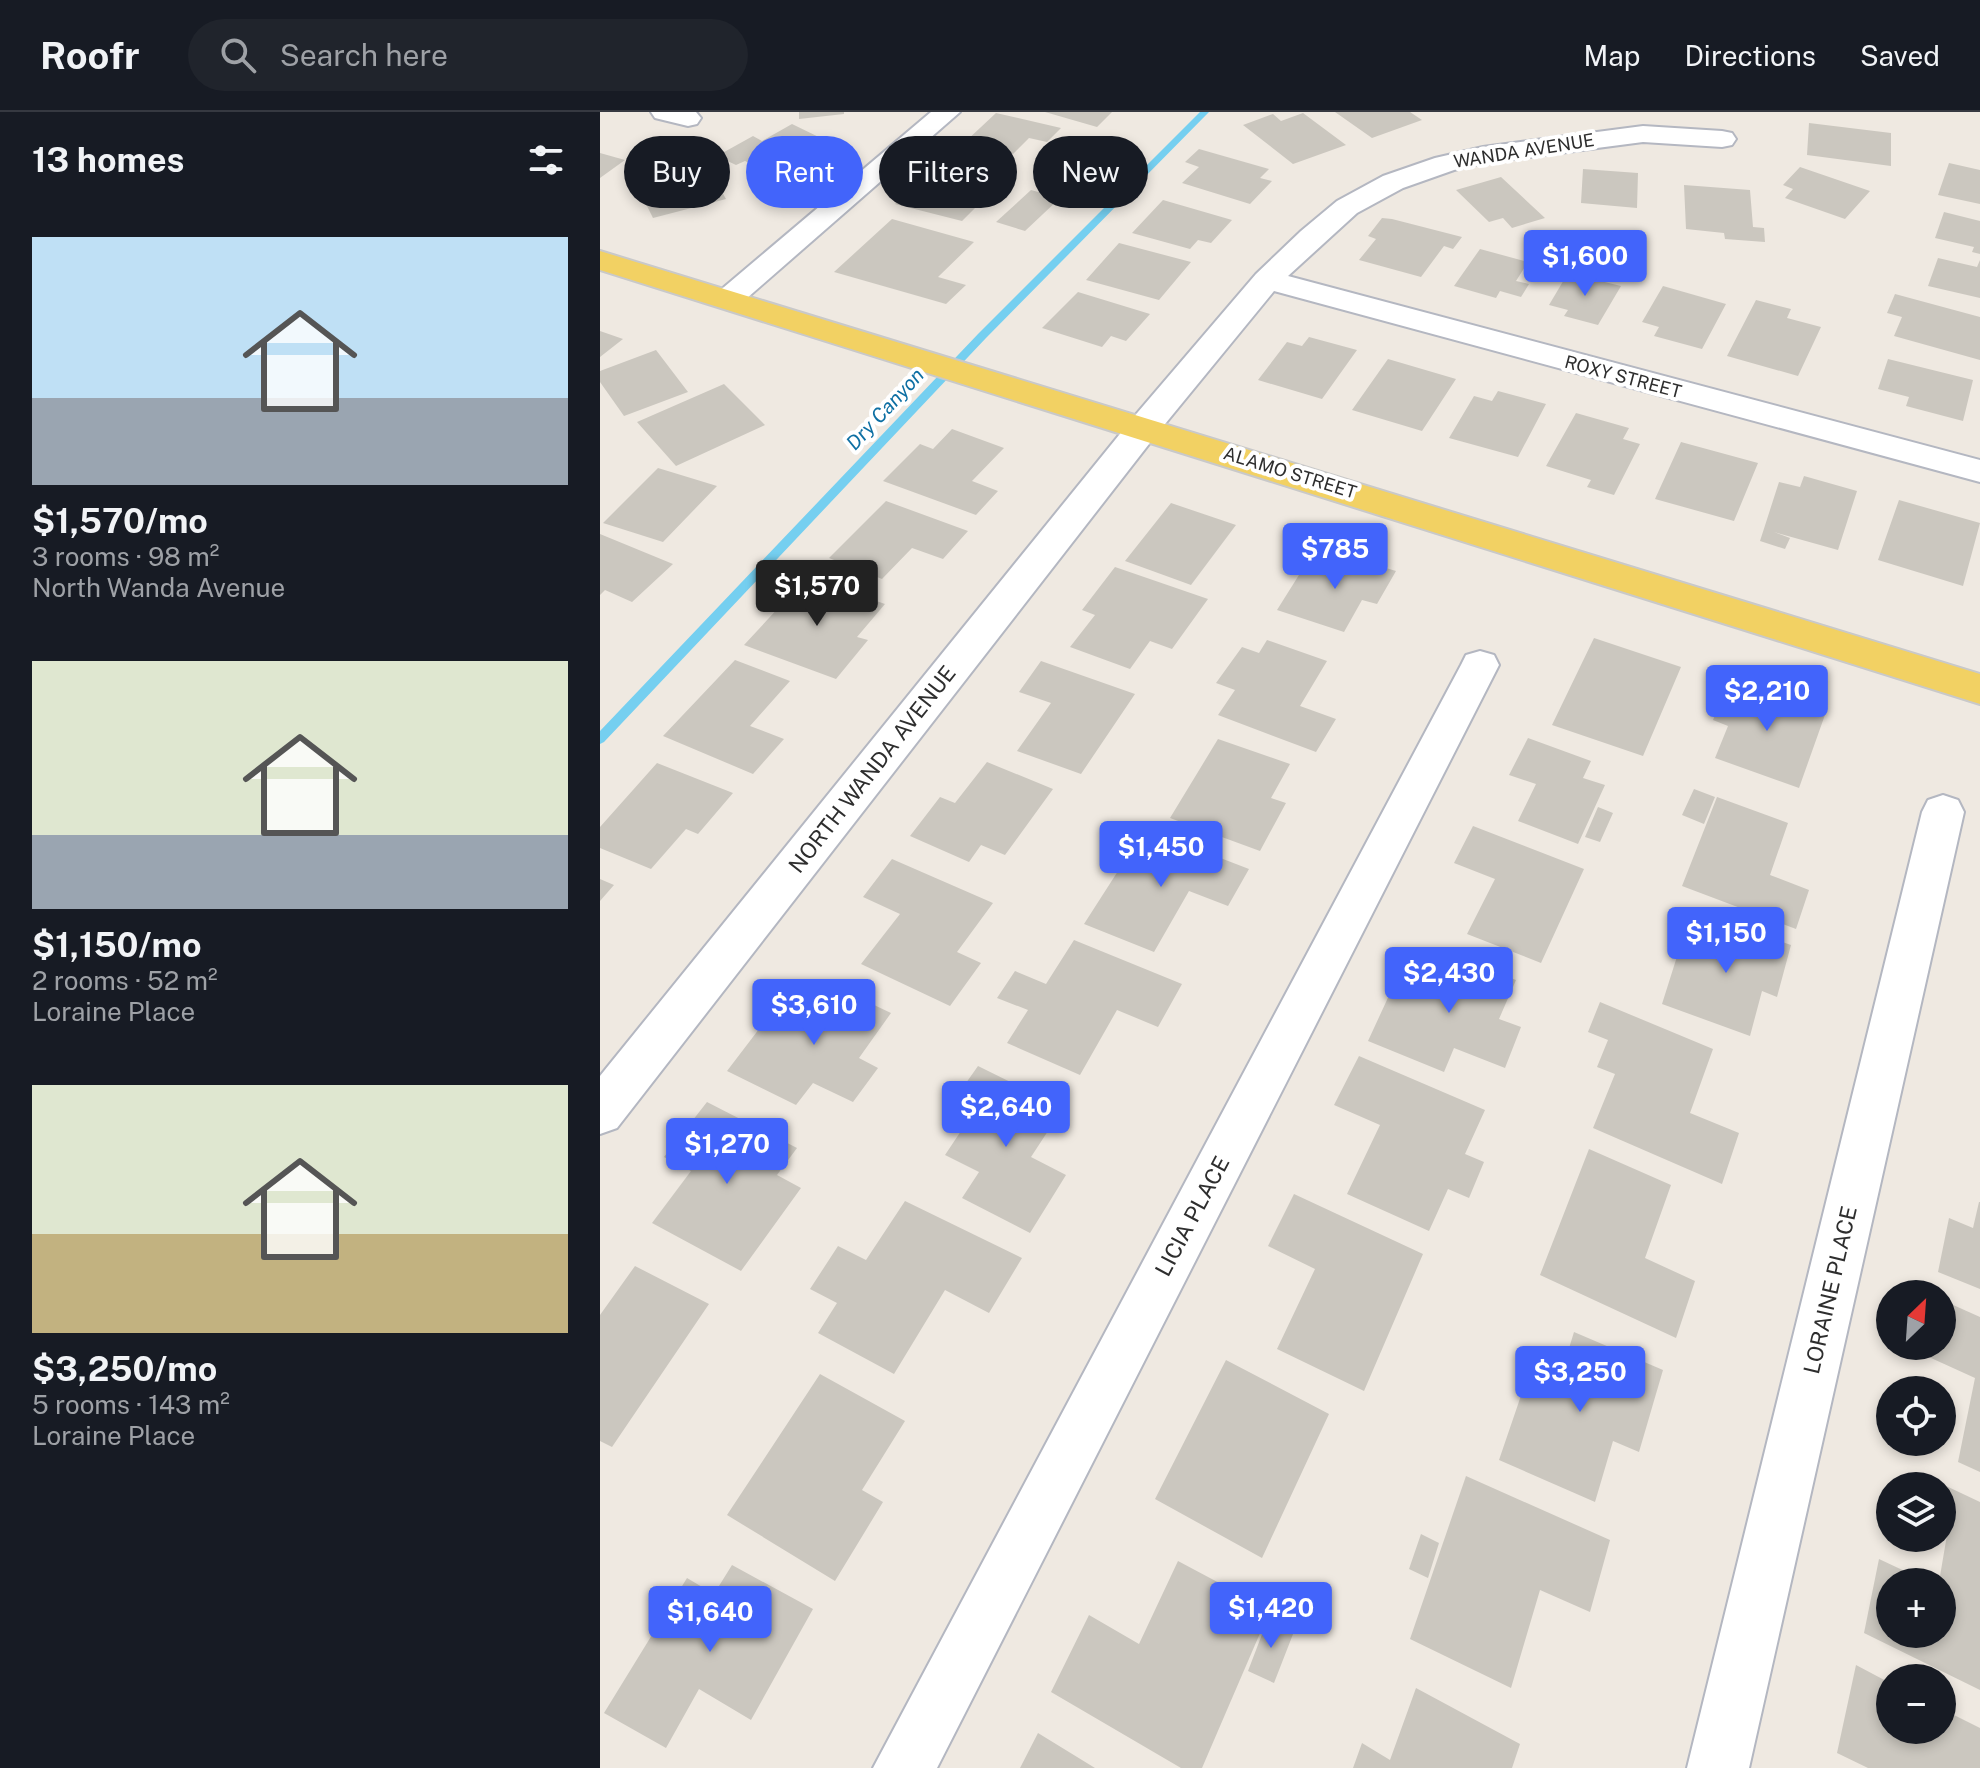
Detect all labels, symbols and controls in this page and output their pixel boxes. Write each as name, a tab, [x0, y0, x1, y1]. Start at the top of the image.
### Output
search box	[188, 19, 748, 91]
text: Roofr	[40, 33, 140, 78]
icon: search	[216, 33, 260, 77]
text: Search here	[280, 37, 448, 73]
text: Map	[1584, 39, 1640, 72]
text: Directions	[1684, 39, 1816, 72]
text: Saved	[1860, 39, 1940, 72]
street label: WANDA AVENUE	[1452, 129, 1596, 172]
chip: Buy	[624, 136, 730, 208]
chip: Rent	[746, 136, 863, 208]
chip: Filters	[879, 136, 1017, 208]
chip: New	[1033, 136, 1148, 208]
icon: filters	[524, 138, 568, 182]
text: 13 homes	[32, 140, 184, 180]
pin: $1,600	[1520, 230, 1650, 298]
text: $1,600	[1542, 240, 1628, 271]
icon: home	[228, 289, 372, 433]
street label: ROXY STREET	[1562, 351, 1684, 402]
water label: Dry Canyon	[841, 363, 929, 455]
street label: ALAMO STREET	[1221, 442, 1359, 503]
text: $1,570/mo	[32, 501, 208, 541]
pin: $785	[1288, 523, 1382, 591]
text: $785	[1301, 533, 1369, 564]
text: 3 rooms · 98 m²	[32, 541, 219, 572]
pin: $1,570	[752, 560, 882, 628]
text: $1,570	[774, 570, 860, 601]
text: North Wanda Avenue	[32, 572, 285, 603]
street label: NORTH WANDA AVENUE	[783, 660, 961, 878]
pin: $2,210	[1702, 665, 1832, 733]
text: $2,210	[1724, 675, 1810, 706]
icon: home	[228, 713, 372, 857]
pin: $1,450	[1096, 821, 1226, 889]
text: $1,450	[1118, 831, 1205, 862]
pin: $1,150	[1661, 907, 1791, 975]
text: $1,150	[1685, 917, 1767, 948]
text: $1,150/mo	[32, 925, 202, 965]
pin: $2,430	[1384, 947, 1514, 1015]
text: $2,430	[1403, 957, 1495, 988]
text: 2 rooms · 52 m²	[32, 965, 218, 996]
pin: $3,610	[749, 979, 879, 1047]
text: $3,610	[770, 989, 858, 1020]
text: Loraine Place	[32, 996, 195, 1027]
pin: $2,640	[941, 1081, 1071, 1149]
text: $2,640	[960, 1091, 1052, 1122]
pin: $1,270	[662, 1118, 792, 1186]
text: $1,270	[684, 1128, 770, 1159]
icon: home	[228, 1137, 372, 1281]
street label: LICIA PLACE	[1150, 1152, 1234, 1280]
street label: LORAINE PLACE	[1798, 1204, 1862, 1376]
north arrow	[1876, 1280, 1956, 1360]
map controls	[1876, 1280, 1956, 1744]
pin: $3,250	[1515, 1346, 1645, 1414]
text: $3,250/mo	[32, 1349, 217, 1389]
text: $3,250	[1533, 1356, 1627, 1387]
button: locate	[1876, 1376, 1956, 1456]
text: 5 rooms · 143 m²	[32, 1389, 230, 1420]
text: Loraine Place	[32, 1420, 195, 1451]
button: layers	[1876, 1472, 1956, 1552]
button: +	[1876, 1568, 1956, 1648]
pin: $1,420	[1206, 1582, 1336, 1650]
pin: $1,640	[645, 1586, 775, 1654]
text: $1,420	[1228, 1592, 1314, 1623]
text: $1,640	[667, 1596, 753, 1627]
button: −	[1876, 1664, 1956, 1744]

